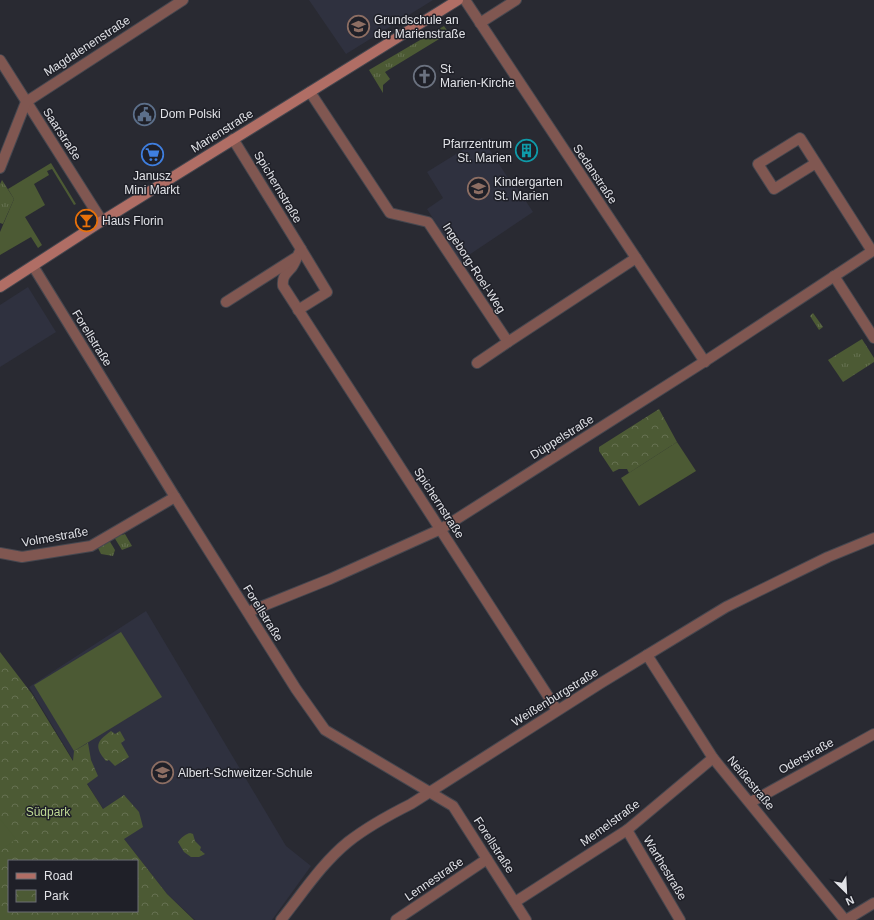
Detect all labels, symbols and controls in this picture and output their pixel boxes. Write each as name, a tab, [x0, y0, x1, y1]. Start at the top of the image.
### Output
street label: Magdalenenstraße	[41, 13, 133, 79]
place label: Grundschule an der Marienstraße	[374, 13, 466, 41]
school or university icon: Grundschule an der Marienstraße	[346, 14, 372, 40]
place label: St. Marien-Kirche	[440, 62, 515, 90]
church icon: St. Marien-Kirche	[411, 63, 437, 89]
public building icon: Dom Polski	[131, 101, 157, 127]
street label: Saarstraße	[40, 105, 84, 163]
street label: Marienstraße	[188, 106, 256, 156]
place label: Dom Polski	[160, 107, 221, 121]
place label: Pfarrzentrum St. Marien	[443, 137, 512, 165]
building icon: Pfarrzentrum St. Marien	[514, 138, 540, 164]
supermarket icon: Janusz Mini Markt	[139, 142, 165, 168]
street label: Sedanstraße	[570, 142, 620, 207]
street label: Spichernstraße	[251, 149, 305, 226]
place label: Janusz Mini Markt	[124, 169, 180, 197]
place label: Kindergarten St. Marien	[494, 175, 563, 203]
school or university icon: Kindergarten St. Marien	[466, 176, 492, 202]
bar icon: Haus Florin	[74, 208, 100, 234]
place label: Haus Florin	[102, 214, 163, 228]
street label: Ingeborg-Roel-Weg	[440, 220, 508, 316]
street label: Forellstraße	[69, 307, 115, 369]
street label: Düppelstraße	[528, 412, 597, 462]
street label: Spichernstraße	[411, 465, 467, 541]
street label: Volmestraße	[21, 524, 90, 550]
street label: Forellstraße	[240, 582, 286, 644]
street label: Weißenburgstraße	[509, 665, 601, 729]
street label: Oderstraße	[776, 735, 836, 777]
street label: Neißestraße	[724, 753, 778, 813]
school or university icon: Albert-Schweitzer-Schule	[149, 760, 175, 786]
place label: Albert-Schweitzer-Schule	[178, 766, 313, 780]
street label: Memelstraße	[578, 797, 643, 849]
park label: Südpark	[26, 805, 71, 819]
street label: Forellstraße	[471, 814, 517, 876]
street label: Warthestraße	[640, 833, 690, 903]
street label: Lennestraße	[402, 854, 466, 904]
legend	[8, 860, 138, 912]
text: Road	[44, 869, 73, 883]
north arrow	[826, 872, 866, 912]
text: Park	[44, 889, 70, 903]
text: N	[844, 894, 856, 908]

